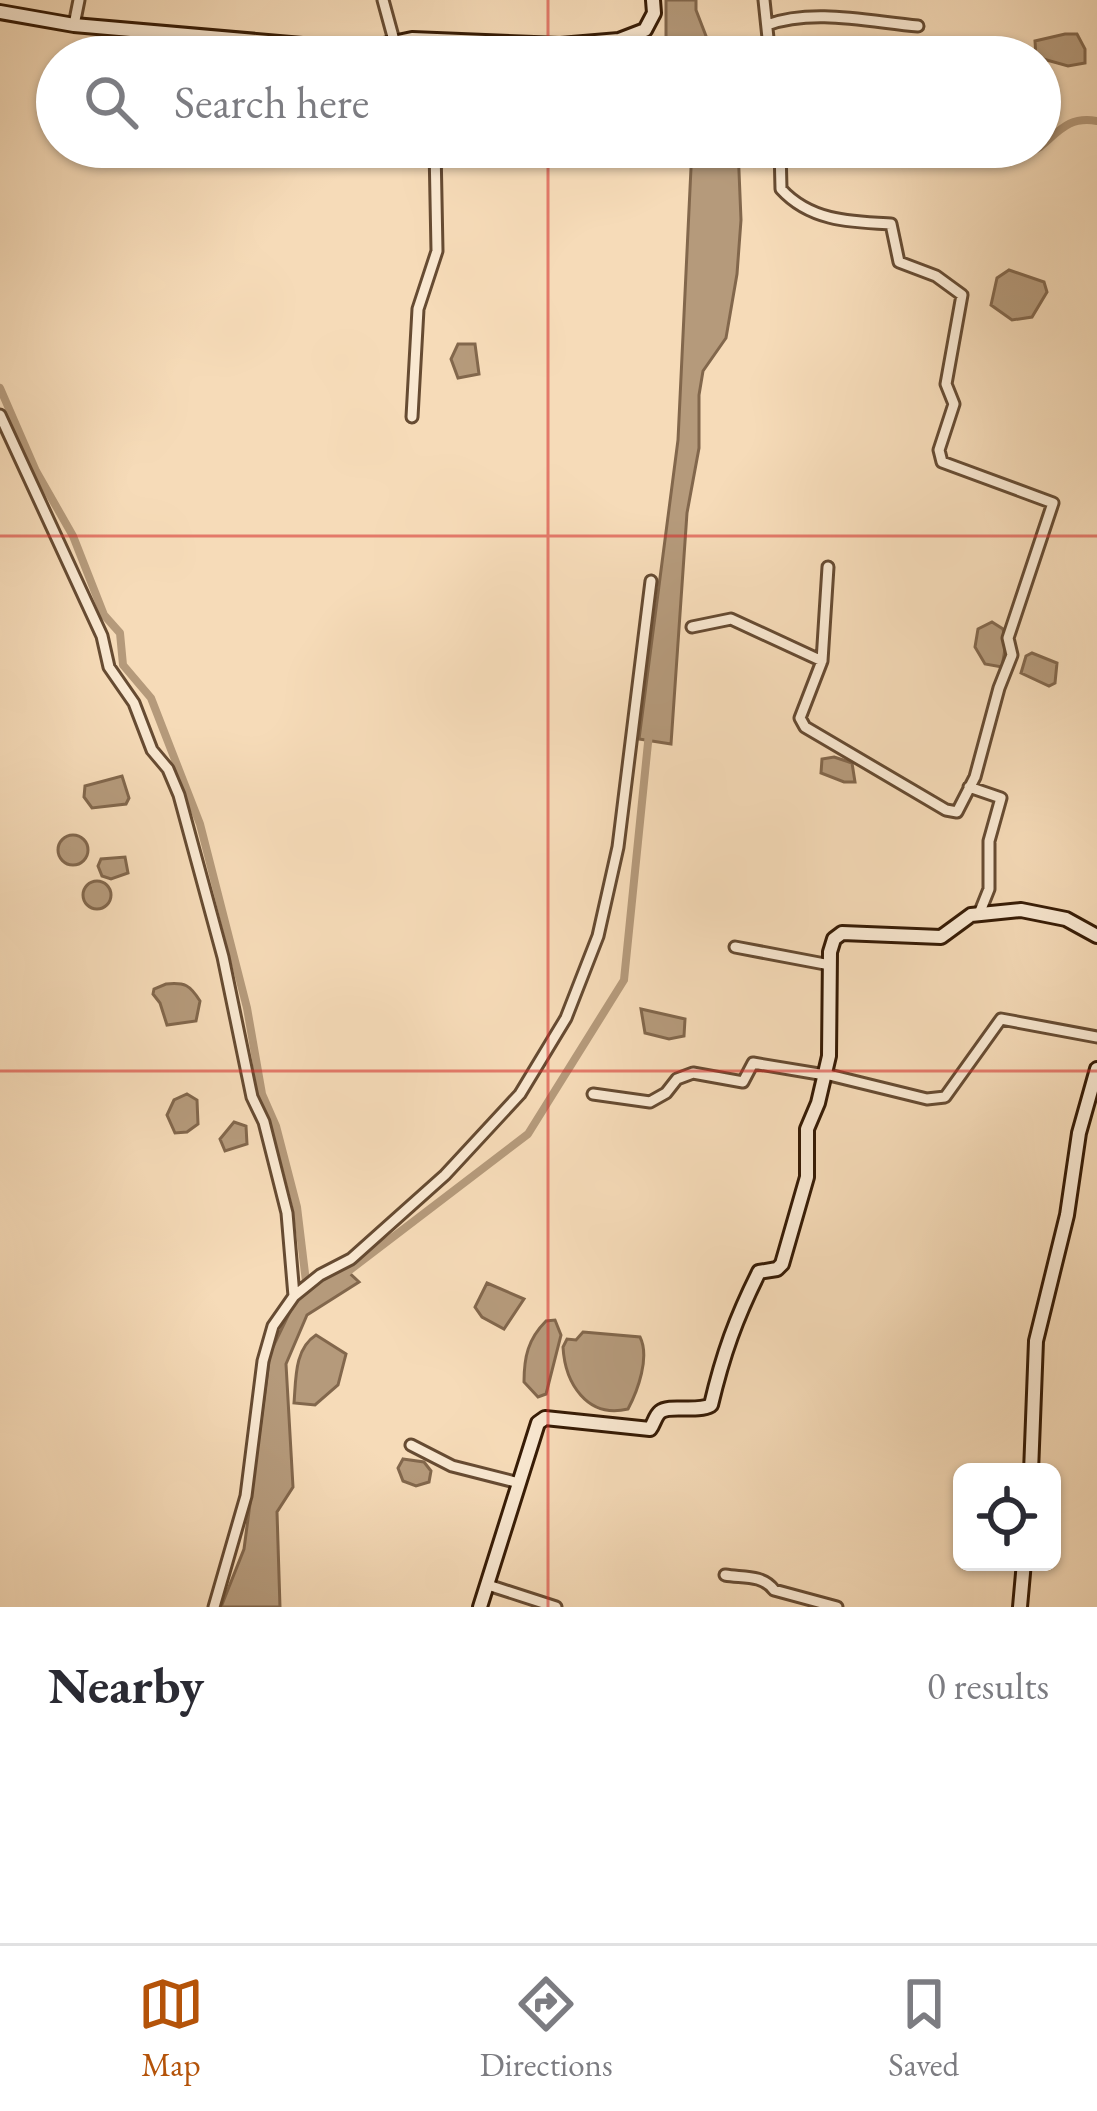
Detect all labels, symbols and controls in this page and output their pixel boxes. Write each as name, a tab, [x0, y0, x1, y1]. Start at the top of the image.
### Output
search box	[36, 36, 1061, 168]
icon: search	[78, 69, 144, 135]
text: Search here	[174, 73, 369, 131]
map controls	[953, 1463, 1061, 1571]
button: locate	[953, 1463, 1061, 1571]
text: Nearby	[48, 1652, 204, 1718]
text: 0 results	[927, 1660, 1049, 1711]
tab: Map	[138, 1971, 204, 2086]
tab: Directions	[480, 1971, 613, 2086]
tab: Saved	[888, 1971, 959, 2086]

